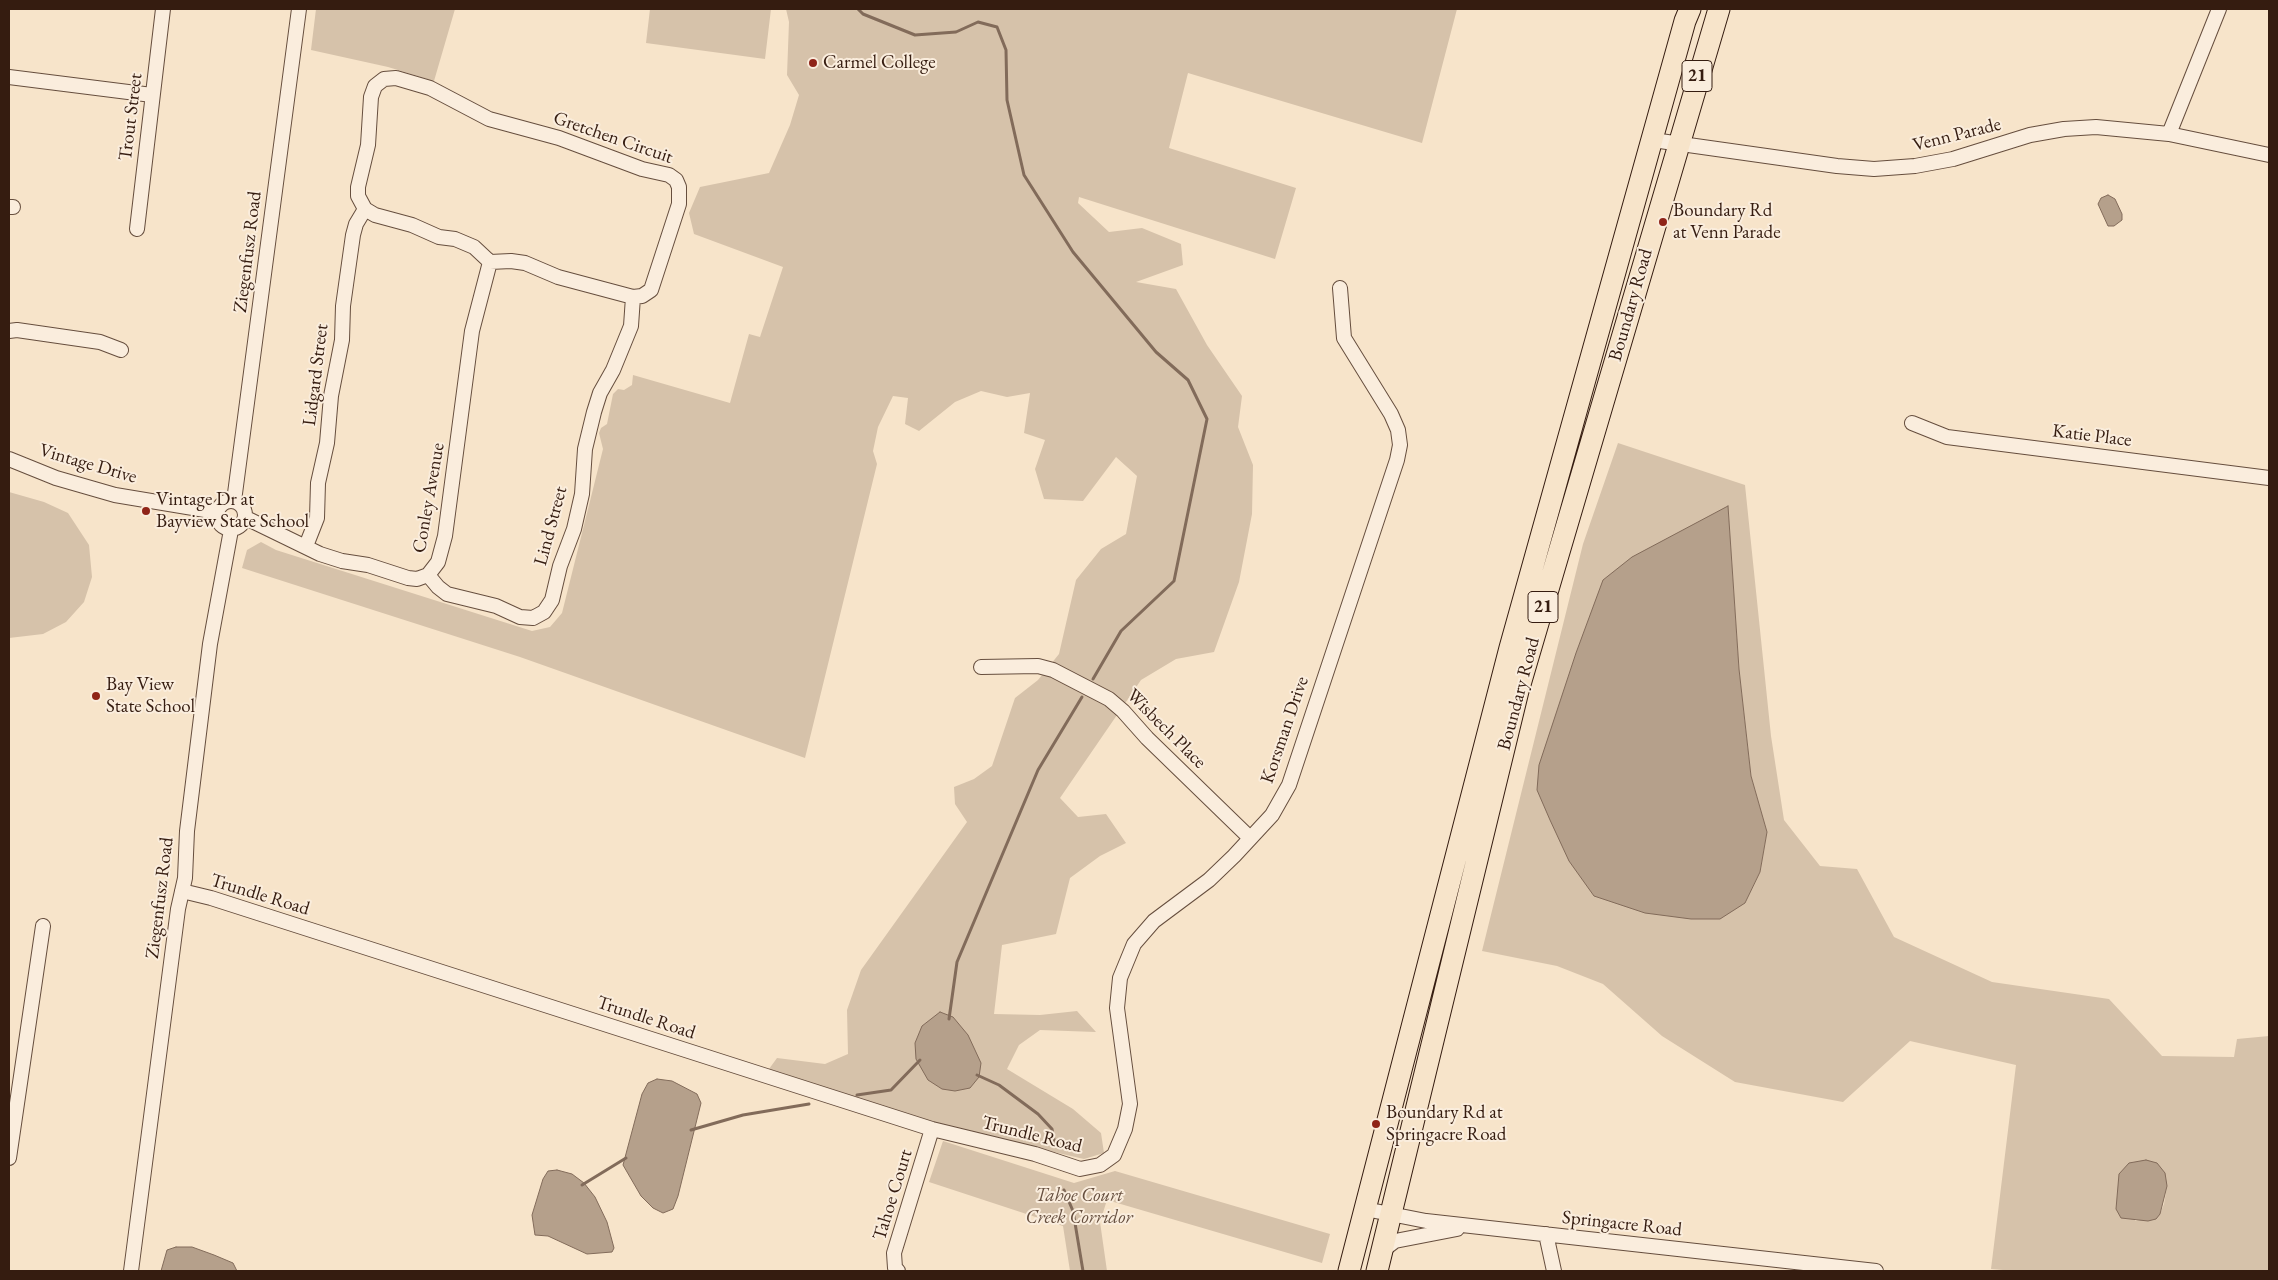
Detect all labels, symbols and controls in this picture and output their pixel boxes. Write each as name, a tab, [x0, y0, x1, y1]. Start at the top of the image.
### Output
place label: Carmel College	[823, 52, 936, 74]
marker: Carmel College	[807, 57, 819, 69]
road number: 21	[1682, 60, 1712, 92]
street label: Trout Street	[114, 72, 148, 162]
street label: Gretchen Circuit	[550, 107, 676, 169]
street label: Venn Parade	[1910, 113, 2004, 157]
street label: Ziegenfusz Road	[229, 190, 267, 314]
place label: Boundary Rd at Venn Parade	[1673, 200, 1781, 244]
marker: Boundary Rd at Venn Parade	[1657, 216, 1669, 228]
street label: Boundary Road	[1604, 246, 1658, 364]
street label: Lidgard Street	[298, 323, 334, 427]
street label: Katie Place	[2051, 420, 2133, 452]
street label: Vintage Drive	[36, 439, 140, 489]
street label: Conley Avenue	[408, 441, 450, 555]
street label: Lind Street	[530, 484, 572, 568]
place label: Vintage Dr at Bayview State School	[156, 489, 309, 533]
marker: Vintage Dr at Bayview State School	[140, 505, 152, 517]
road number: 21	[1528, 592, 1558, 622]
street label: Boundary Road	[1493, 635, 1545, 753]
place label: Bay View State School	[106, 674, 195, 718]
street label: Korsman Drive	[1256, 674, 1314, 786]
street label: Wisbech Place	[1121, 684, 1211, 774]
marker: Bay View State School	[90, 690, 102, 702]
street label: Ziegenfusz Road	[141, 836, 179, 960]
street label: Trundle Road	[208, 869, 312, 921]
street label: Trundle Road	[594, 991, 698, 1045]
place label: Boundary Rd at Springacre Road	[1386, 1102, 1506, 1146]
street label: Trundle Road	[980, 1112, 1084, 1158]
marker: Boundary Rd at Springacre Road	[1370, 1118, 1382, 1130]
street label: Tahoe Court	[868, 1147, 918, 1243]
park label: Tahoe Court Creek Corridor	[1025, 1185, 1133, 1229]
street label: Springacre Road	[1561, 1206, 1683, 1242]

